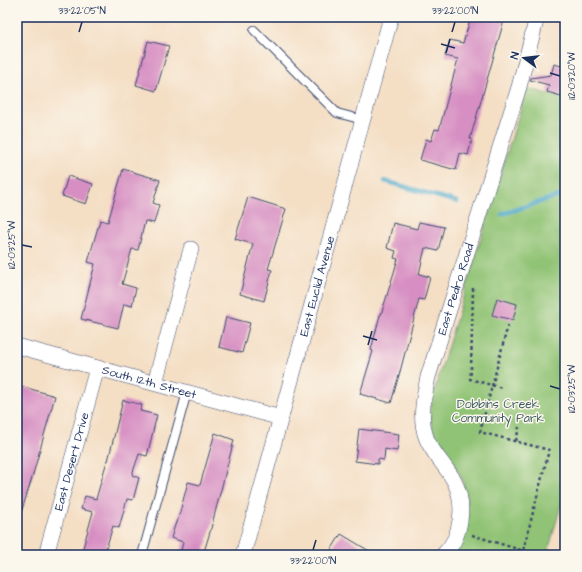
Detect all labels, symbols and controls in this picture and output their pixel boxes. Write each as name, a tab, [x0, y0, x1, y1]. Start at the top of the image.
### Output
text: 33°22'05"N	[58, 4, 106, 18]
text: 33°22'00"N	[432, 4, 478, 18]
north arrow	[504, 38, 544, 78]
text: N	[507, 50, 523, 61]
text: 112°03'20"W	[565, 52, 579, 100]
text: 112°03'25"W	[5, 220, 19, 269]
street label: East Euclid Avenue	[295, 233, 339, 338]
street label: East Pedro Road	[433, 241, 478, 337]
street label: South 12th Street	[100, 361, 198, 403]
text: 112°03'25"W	[565, 364, 579, 413]
park label: Dobbins Creek Community Park	[452, 396, 545, 428]
street label: East Desert Drive	[50, 410, 93, 512]
text: 33°22'00"N	[290, 554, 336, 568]

